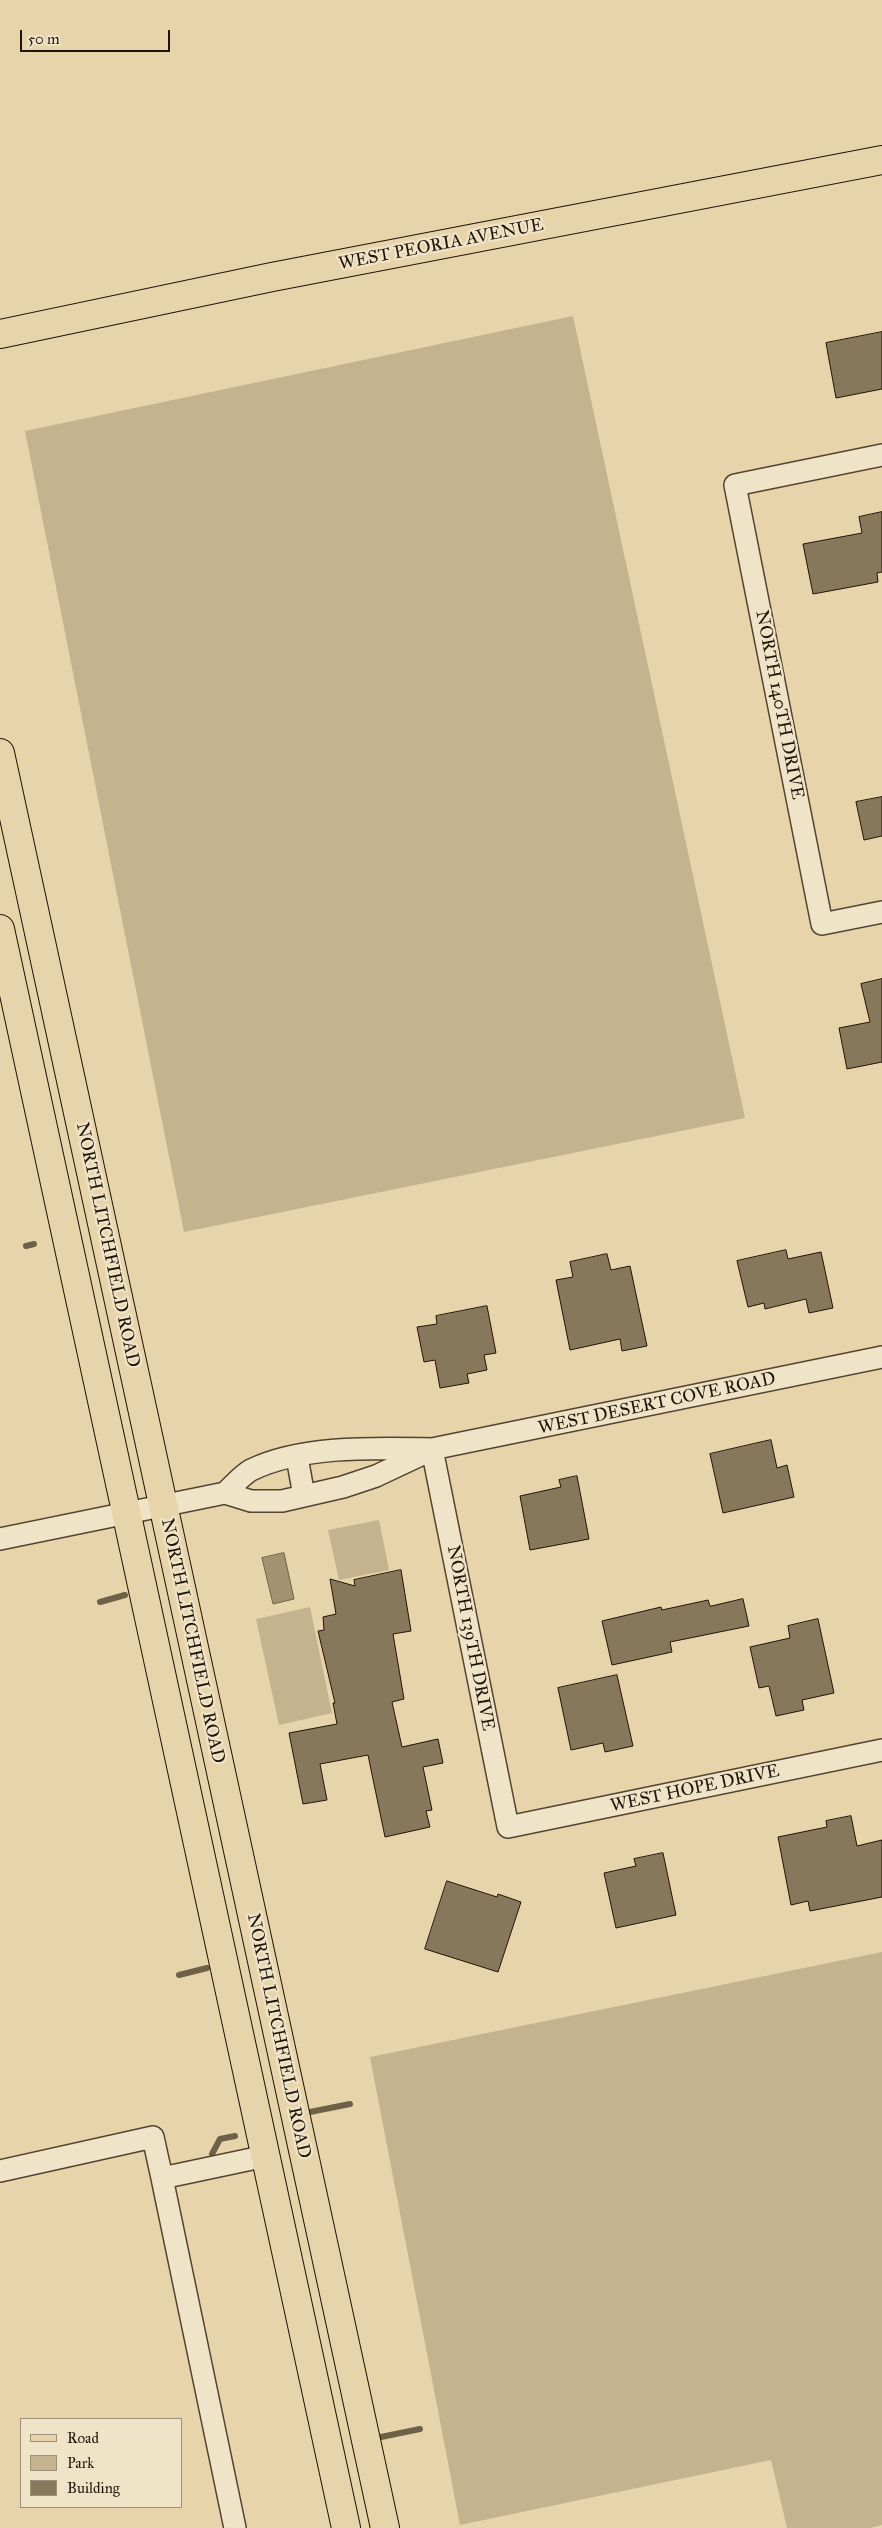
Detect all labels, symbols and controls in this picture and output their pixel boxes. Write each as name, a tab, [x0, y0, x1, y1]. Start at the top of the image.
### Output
scale bar	[22, 20, 172, 52]
text: 50 m	[28, 30, 60, 48]
street label: WEST PEORIA AVENUE	[337, 215, 545, 275]
street label: NORTH 140TH DRIVE	[750, 609, 808, 801]
street label: NORTH LITCHFIELD ROAD	[70, 1121, 144, 1369]
street label: WEST DESERT COVE ROAD	[536, 1368, 778, 1440]
street label: NORTH LITCHFIELD ROAD	[155, 1517, 229, 1765]
street label: NORTH 139TH DRIVE	[441, 1543, 499, 1733]
street label: WEST HOPE DRIVE	[608, 1761, 782, 1817]
street label: NORTH LITCHFIELD ROAD	[241, 1912, 315, 2160]
legend	[20, 2418, 182, 2508]
text: Road	[67, 2429, 99, 2447]
text: Park	[67, 2454, 94, 2472]
text: Building	[67, 2479, 120, 2497]

